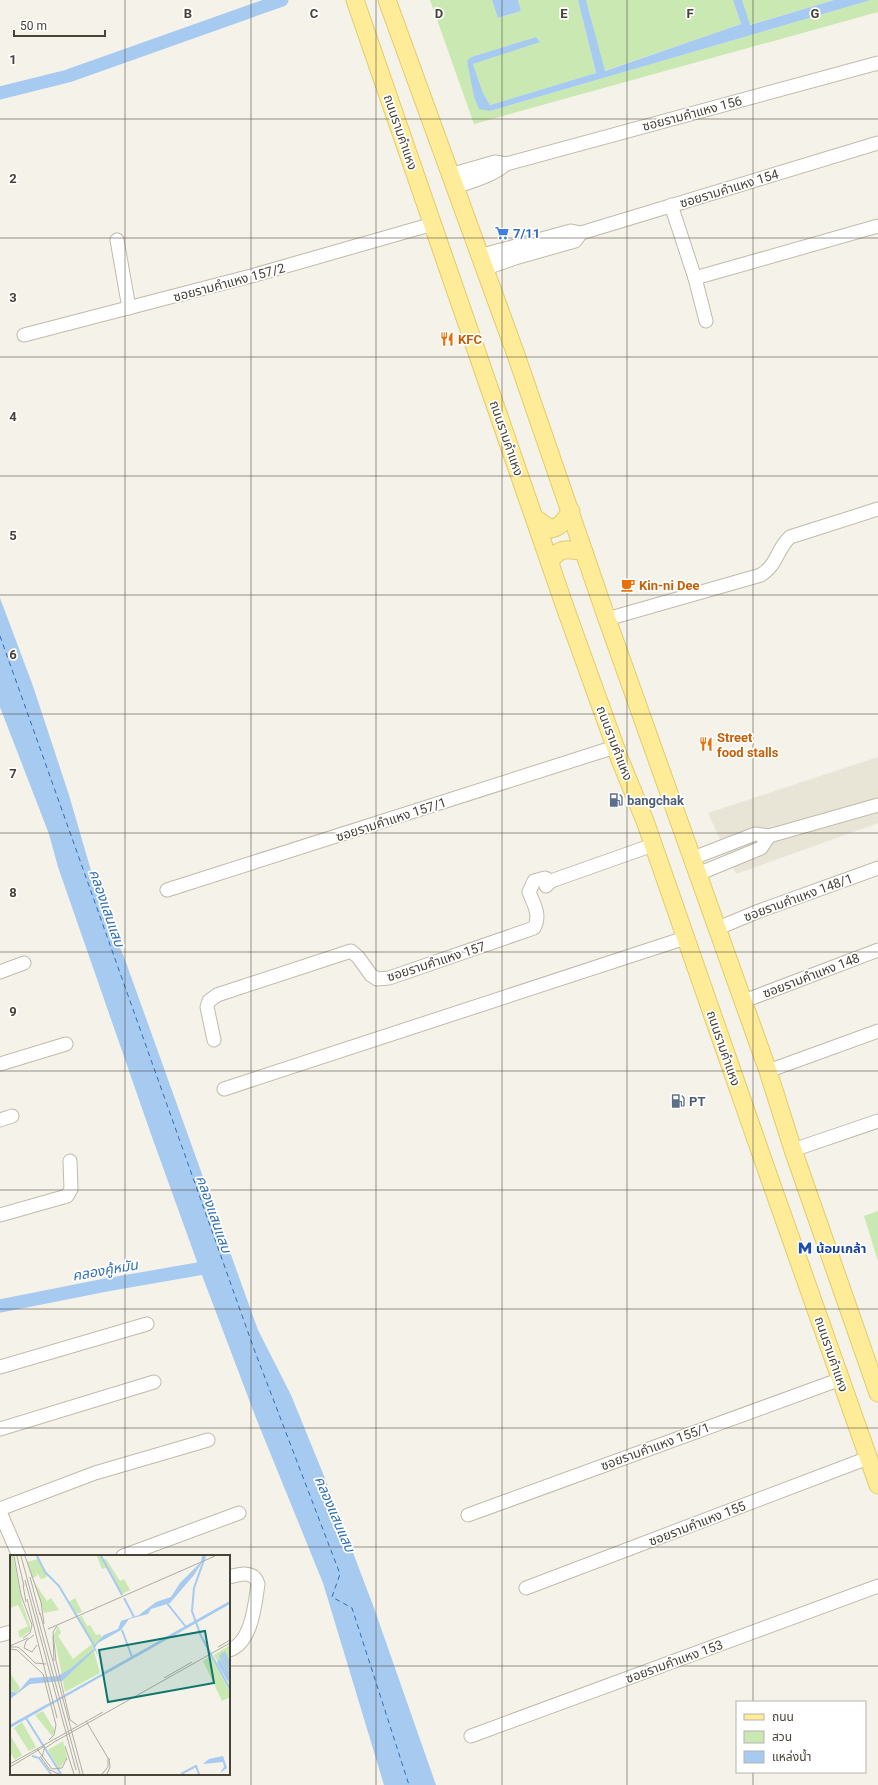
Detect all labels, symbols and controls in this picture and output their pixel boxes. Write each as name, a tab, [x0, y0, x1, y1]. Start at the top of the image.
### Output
text: B	[184, 6, 192, 21]
text: C	[310, 6, 319, 21]
text: D	[435, 6, 443, 21]
text: E	[560, 6, 568, 21]
text: F	[686, 6, 694, 21]
text: G	[811, 6, 820, 21]
scale bar	[14, 12, 105, 38]
text: 50 m	[20, 19, 47, 33]
text: 1	[9, 52, 17, 67]
street label: ถนนรามคำแหง	[381, 93, 420, 172]
street label: ซอยรามคำแหง 156	[641, 93, 744, 134]
street label: ซอยรามคำแหง 154	[678, 166, 781, 211]
text: 2	[9, 171, 17, 186]
supermarket icon: 7/11	[494, 225, 510, 241]
place label: 7/11	[513, 226, 540, 241]
street label: ซอยรามคำแหง 157/2	[172, 260, 287, 305]
text: 3	[9, 290, 17, 305]
restaurant icon: KFC	[439, 331, 455, 347]
place label: KFC	[458, 332, 482, 347]
street label: ถนนรามคำแหง	[487, 399, 526, 478]
text: 4	[9, 409, 17, 424]
text: 5	[9, 528, 17, 543]
cafe icon: Kin-ni Dee	[620, 577, 636, 593]
place label: Kin-ni Dee	[639, 578, 700, 593]
text: 6	[9, 647, 17, 662]
street label: ถนนรามคำแหง	[593, 704, 636, 783]
place label: Street food stalls	[717, 730, 779, 760]
restaurant icon: Street food stalls	[698, 736, 714, 752]
text: 7	[9, 766, 17, 781]
fuel station icon: bangchak	[608, 792, 624, 808]
place label: bangchak	[627, 793, 685, 808]
street label: ซอยรามคำแหง 157/1	[334, 795, 448, 844]
water label: คลองแสนแสบ	[86, 867, 128, 950]
street label: ซอยรามคำแหง 148/1	[742, 871, 855, 924]
text: 8	[9, 885, 17, 900]
street label: ซอยรามคำแหง 157	[385, 939, 487, 984]
street label: ซอยรามคำแหง 148	[761, 950, 862, 1001]
text: 9	[9, 1004, 17, 1019]
street label: ถนนรามคำแหง	[704, 1009, 743, 1088]
fuel station icon: PT	[670, 1093, 686, 1109]
place label: PT	[689, 1094, 705, 1109]
water label: คลองแสนแสบ	[193, 1173, 235, 1256]
metro station icon: น้อมเกล้า	[797, 1240, 813, 1256]
place label: น้อมเกล้า	[816, 1241, 867, 1256]
water label: คลองคู้หมัน	[71, 1256, 141, 1285]
street label: ถนนรามคำแหง	[812, 1315, 851, 1394]
street label: ซอยรามคำแหง 155/1	[599, 1420, 712, 1473]
water label: คลองแสนแสบ	[312, 1474, 359, 1556]
street label: ซอยรามคำแหง 155	[647, 1498, 748, 1549]
inset map	[10, 1555, 230, 1775]
street label: ซอยรามคำแหง 153	[623, 1637, 725, 1686]
legend	[736, 1701, 866, 1773]
text: ถนน	[772, 1710, 794, 1724]
text: สวน	[772, 1730, 792, 1744]
text: แหล่งน้ำ	[772, 1748, 811, 1764]

